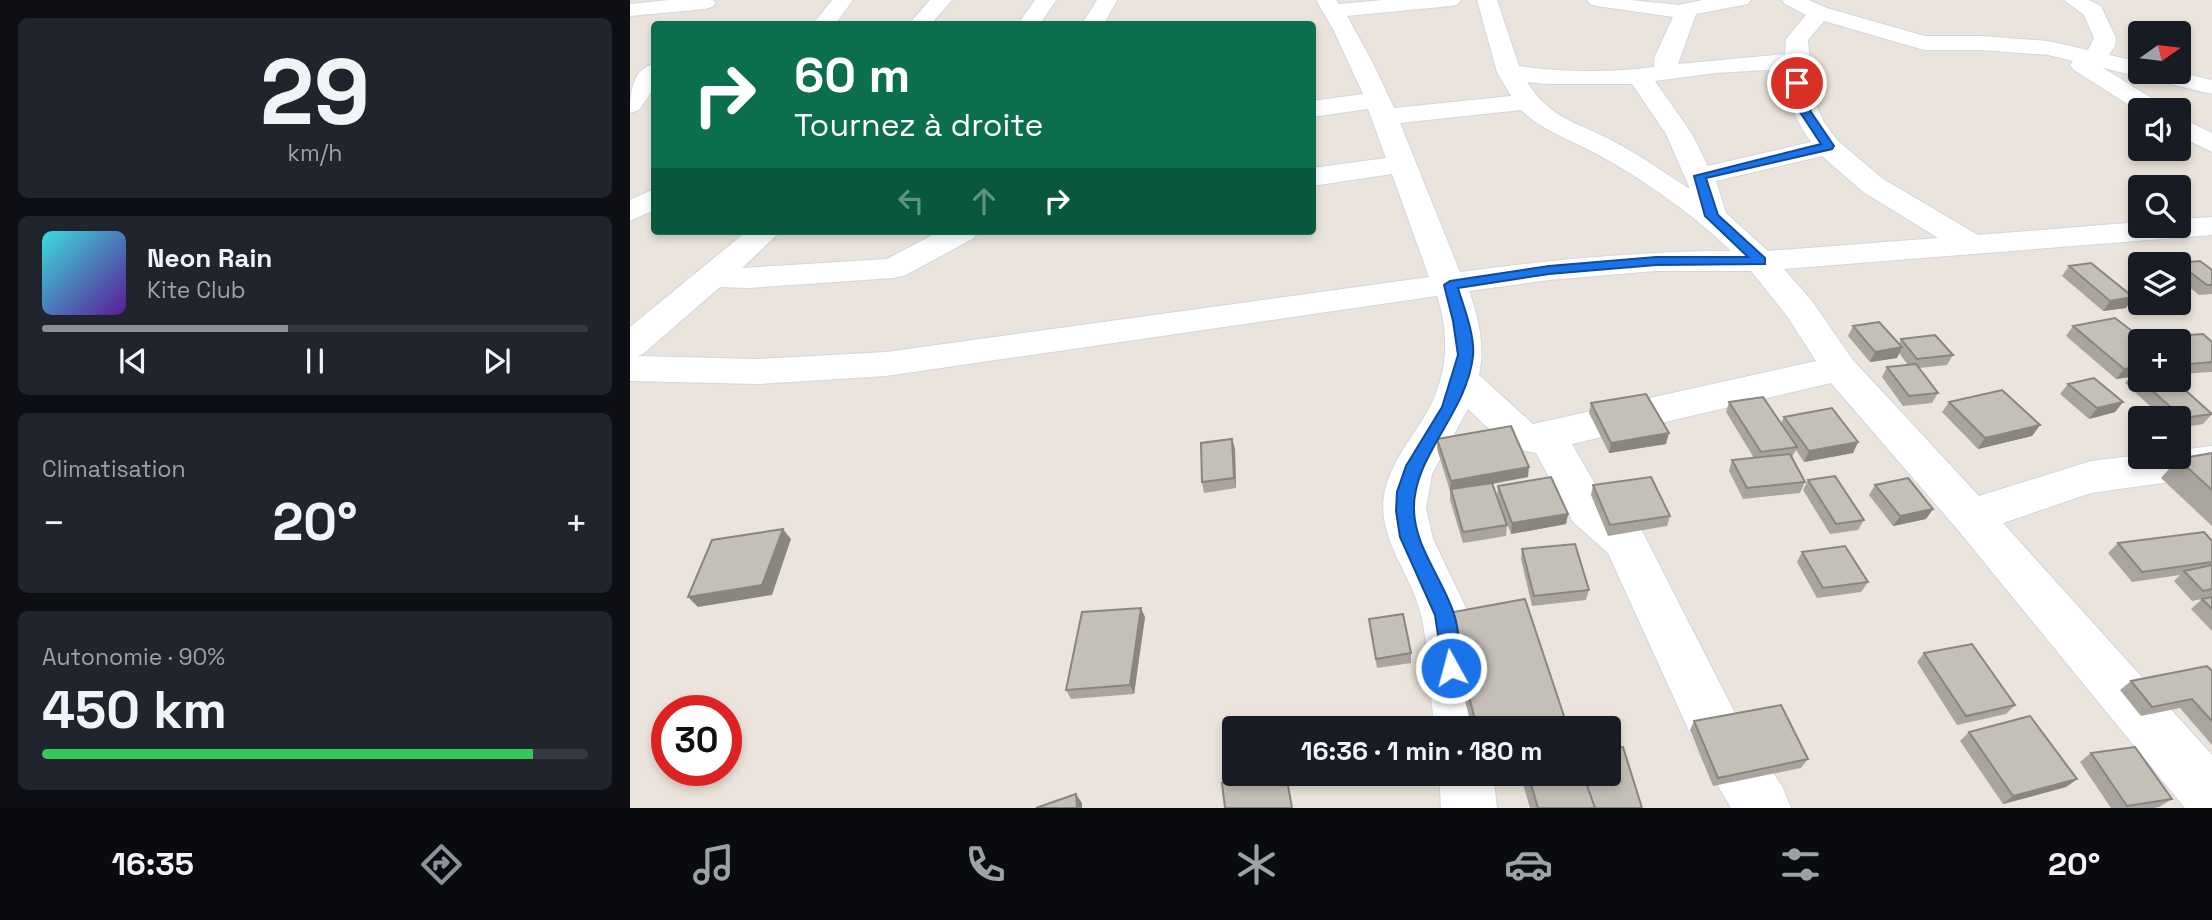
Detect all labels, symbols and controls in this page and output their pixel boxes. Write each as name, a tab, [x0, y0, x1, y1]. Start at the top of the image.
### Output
north arrow	[2128, 21, 2191, 84]
map controls	[2128, 21, 2191, 469]
text: 29	[260, 34, 370, 151]
text: 60 m	[794, 44, 910, 106]
icon: right	[679, 49, 770, 140]
pin	[1767, 53, 1827, 113]
icon: arrive	[1778, 64, 1816, 102]
button: sound	[2128, 98, 2191, 161]
text: Tournez à droite	[794, 105, 1043, 145]
text: km/h	[288, 138, 342, 168]
button: search	[2128, 175, 2191, 238]
icon: left	[892, 182, 930, 220]
icon: ahead	[965, 182, 1003, 220]
icon: right	[1038, 182, 1076, 220]
text: Neon Rain	[147, 241, 272, 275]
button: layers	[2128, 252, 2191, 315]
text: Kite Club	[147, 275, 246, 305]
button: +	[2128, 329, 2191, 392]
icon: previous	[114, 342, 152, 380]
icon: pause	[296, 342, 334, 380]
icon: next	[478, 342, 516, 380]
button: −	[2128, 406, 2191, 469]
text: Climatisation	[42, 454, 186, 484]
text: 20°	[272, 489, 358, 555]
text: −	[42, 499, 66, 547]
text: +	[564, 499, 588, 547]
position arrow	[1414, 631, 1488, 705]
text: Autonomie · 90%	[42, 642, 225, 672]
text: 450 km	[42, 677, 227, 743]
speed limit sign: 30	[651, 695, 742, 786]
text: 16:36 · 1 min · 180 m	[1301, 734, 1542, 768]
icon: directions	[417, 840, 466, 889]
icon: music	[689, 840, 738, 889]
icon: phone	[961, 840, 1010, 889]
icon: climate	[1232, 840, 1281, 889]
icon: car	[1504, 840, 1553, 889]
icon: filters	[1776, 840, 1825, 889]
text: 16:35	[111, 844, 194, 884]
text: 20°	[2048, 844, 2100, 884]

